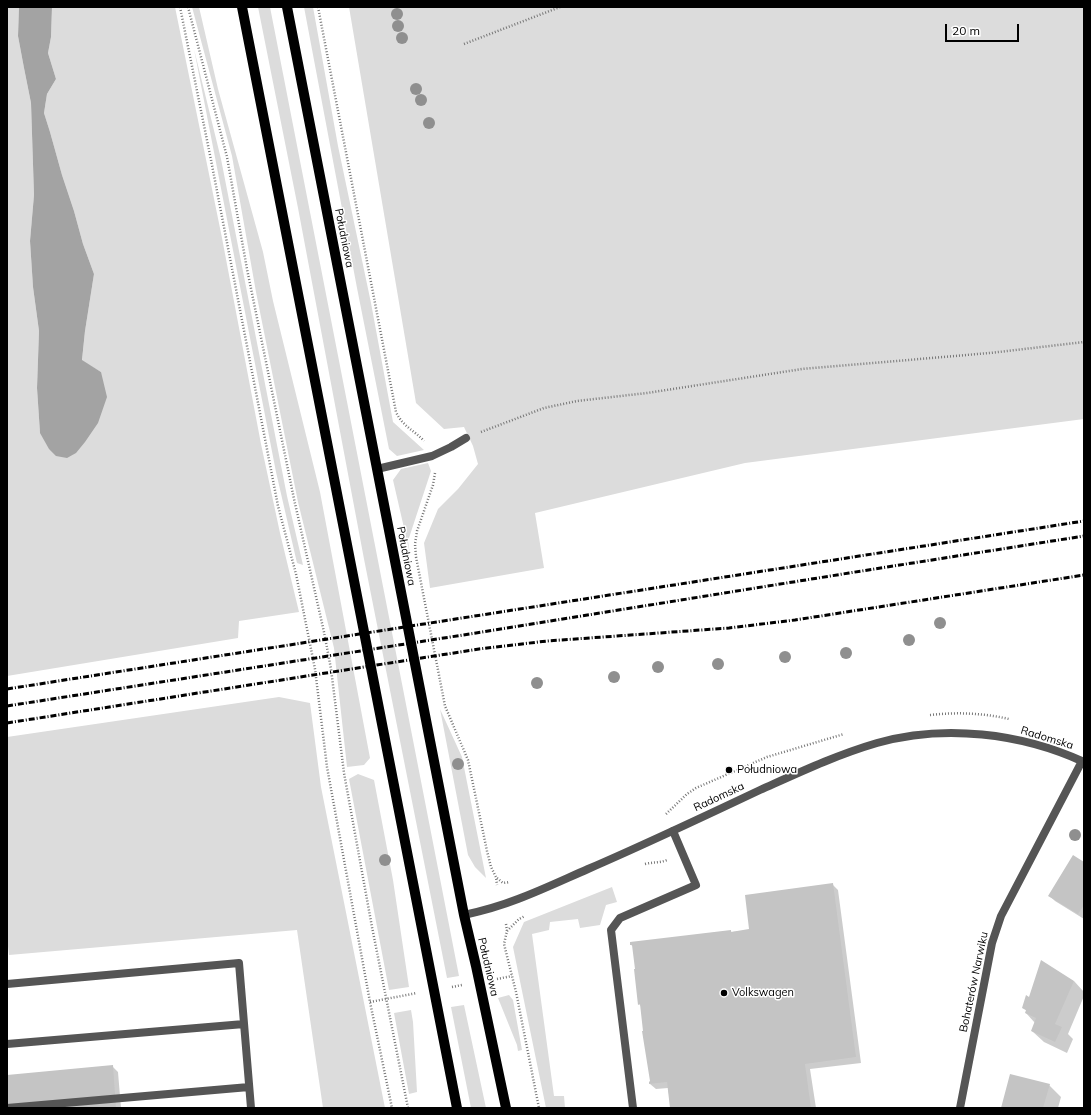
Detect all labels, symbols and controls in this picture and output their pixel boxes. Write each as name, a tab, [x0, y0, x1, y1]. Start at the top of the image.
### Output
scale bar	[947, 16, 1021, 42]
text: 20 m	[952, 23, 980, 38]
street label: Południowa	[332, 207, 356, 269]
street label: Południowa	[394, 525, 418, 587]
street label: Radomska	[1019, 724, 1075, 752]
place label: Południowa	[737, 763, 797, 777]
marker: Południowa	[724, 765, 734, 775]
street label: Radomska	[692, 780, 746, 814]
street label: Bohaterów Narwiku	[957, 931, 991, 1033]
street label: Południowa	[475, 936, 501, 998]
place label: Volkswagen	[732, 986, 794, 1000]
marker: Volkswagen	[719, 988, 729, 998]

